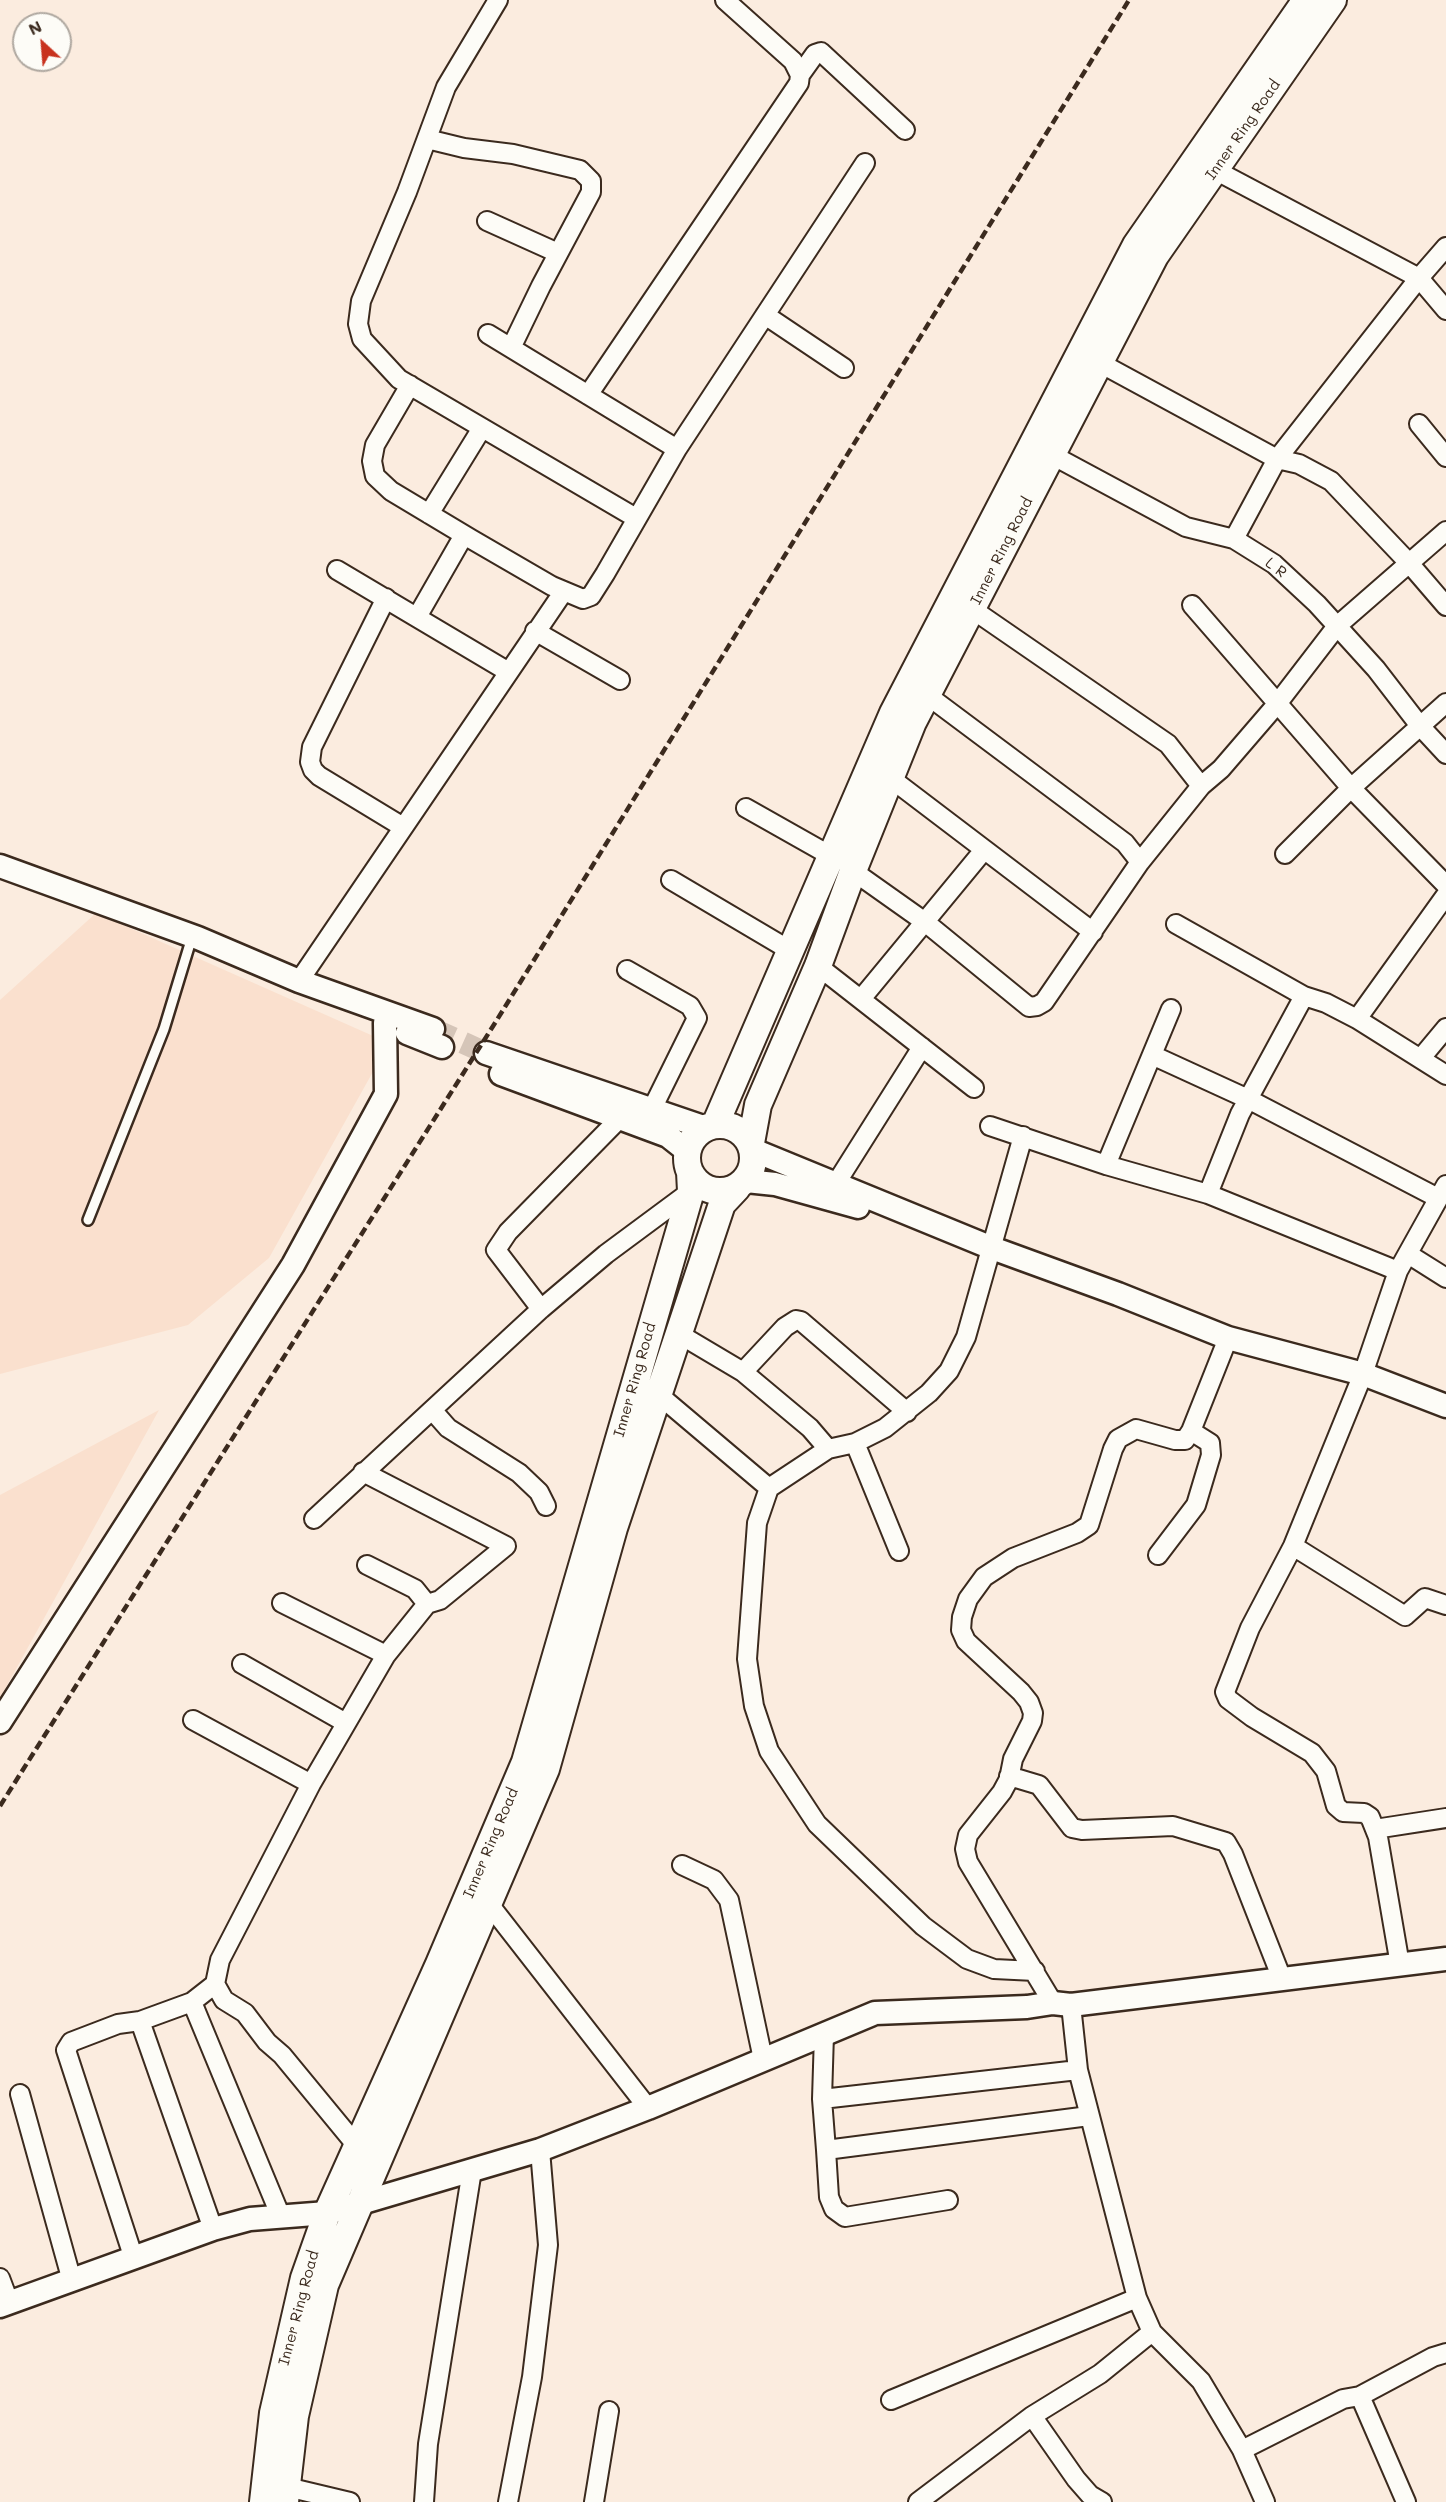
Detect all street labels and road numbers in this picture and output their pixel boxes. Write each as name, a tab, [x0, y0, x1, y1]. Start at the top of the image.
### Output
street label: Inner Ring Road	[1202, 76, 1284, 184]
street label: Inner Ring Road	[967, 494, 1037, 608]
street label: L R	[1262, 554, 1290, 582]
street label: Inner Ring Road	[610, 1321, 660, 1439]
street label: Inner Ring Road	[460, 1785, 522, 1901]
street label: Inner Ring Road	[275, 2249, 323, 2367]

